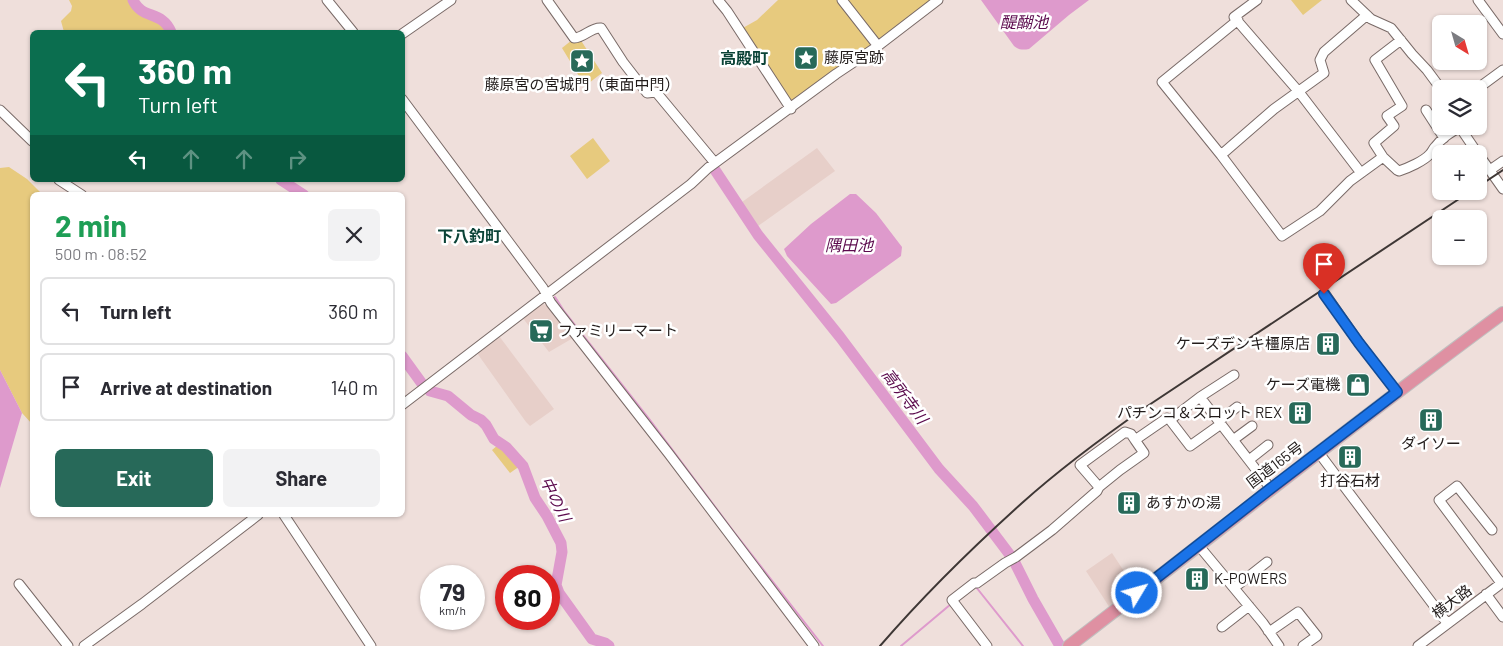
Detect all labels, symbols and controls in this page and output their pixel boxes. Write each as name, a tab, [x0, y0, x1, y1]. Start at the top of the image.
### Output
water label: 醍醐池	[1000, 12, 1050, 31]
north arrow	[1432, 15, 1488, 70]
map controls	[1432, 15, 1487, 265]
place icon: 藤原宮跡	[793, 45, 819, 71]
place icon: 藤原宮の宮城門（東面中門）	[569, 48, 595, 74]
district label: 高殿町	[720, 48, 768, 67]
place label: 藤原宮跡	[824, 48, 884, 66]
text: 360 m	[138, 49, 232, 91]
icon: left	[55, 50, 120, 115]
place label: 藤原宮の宮城門（東面中門）	[484, 75, 680, 93]
button: layers	[1432, 80, 1487, 135]
text: Turn left	[138, 91, 218, 117]
icon: left	[124, 145, 152, 173]
icon: ahead	[177, 145, 205, 173]
icon: ahead	[230, 145, 258, 173]
icon: right	[283, 145, 311, 173]
button: +	[1432, 145, 1487, 200]
text: 2 min	[55, 207, 127, 243]
button: close	[328, 209, 380, 261]
button: −	[1432, 210, 1487, 265]
district label: 下八釣町	[437, 226, 501, 245]
water label: 隅田池	[825, 235, 875, 254]
pin	[1303, 243, 1345, 294]
text: 500 m · 08:52	[55, 244, 147, 263]
icon: arrive	[1310, 250, 1338, 278]
icon: left	[57, 297, 85, 325]
text: Turn left	[100, 300, 171, 323]
text: 360 m	[328, 300, 378, 323]
supermarket icon: ファミリーマート	[528, 318, 554, 344]
place label: ファミリーマート	[558, 321, 678, 339]
building icon: ケーズデンキ橿原店	[1315, 331, 1341, 357]
place label: ケーズデンキ橿原店	[1176, 334, 1310, 352]
water label: 高所寺川	[879, 364, 933, 429]
shop icon: ケーズ電機	[1345, 372, 1371, 398]
icon: arrive	[57, 373, 85, 401]
place label: ケーズ電機	[1266, 375, 1340, 393]
text: Arrive at destination	[100, 376, 272, 399]
text: 140 m	[331, 376, 378, 399]
building icon: パチンコ＆スロット REX	[1287, 400, 1313, 426]
place label: パチンコ＆スロット REX	[1117, 403, 1282, 421]
building icon: ダイソー	[1418, 407, 1444, 433]
place label: ダイソー	[1401, 434, 1461, 452]
street label: 国道165号	[1243, 437, 1306, 491]
building icon: 打谷石材	[1337, 444, 1363, 470]
button: Exit	[55, 449, 213, 507]
button: Share	[223, 449, 380, 507]
place label: 打谷石材	[1320, 471, 1380, 489]
water label: 中の川	[537, 473, 576, 526]
building icon: あすかの湯	[1116, 490, 1142, 516]
place label: あすかの湯	[1146, 493, 1221, 511]
speed limit sign: 80	[495, 565, 560, 630]
position arrow	[1110, 566, 1162, 618]
building icon: K-POWERS	[1184, 566, 1210, 592]
place label: K-POWERS	[1214, 569, 1287, 587]
text: 79	[440, 576, 465, 606]
street label: 横大路	[1428, 580, 1475, 622]
text: km/h	[439, 603, 466, 617]

